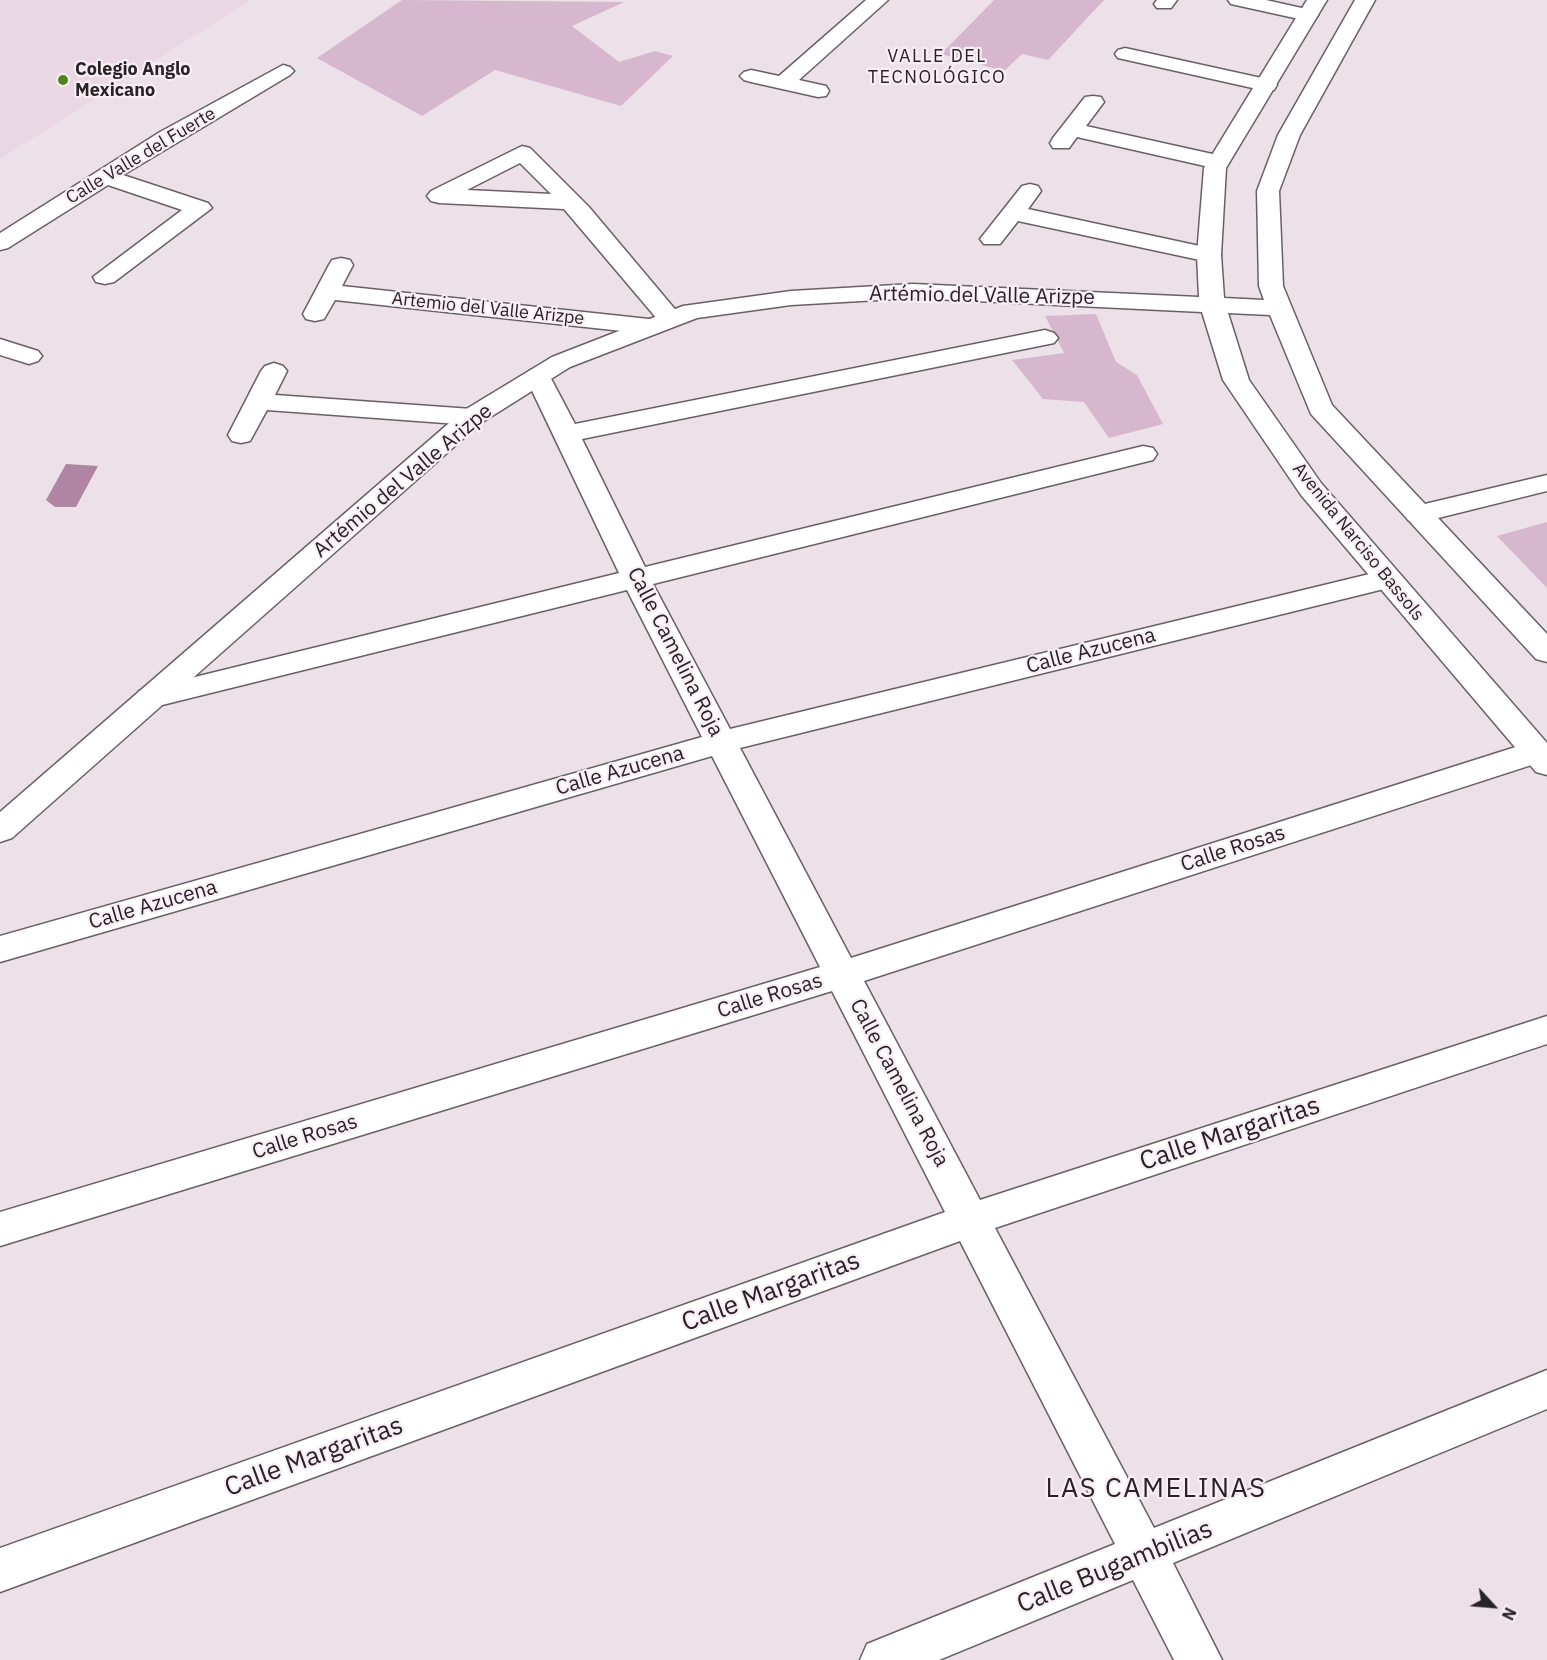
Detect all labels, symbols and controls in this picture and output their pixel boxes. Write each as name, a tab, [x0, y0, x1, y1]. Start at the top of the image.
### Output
district label: VALLE DEL TECNOLÓGICO	[868, 46, 1006, 88]
place label: Colegio Anglo Mexicano	[75, 59, 191, 101]
marker: Colegio Anglo Mexicano	[56, 73, 70, 87]
street label: Calle Valle del Fuerte	[62, 103, 220, 209]
street label: Artémio del Valle Arizpe	[869, 281, 1095, 311]
street label: Artemio del Valle Arizpe	[391, 288, 585, 330]
street label: Artémio del Valle Arizpe	[308, 399, 498, 563]
street label: Avenida Narciso Bassols	[1288, 459, 1428, 625]
street label: Calle Camelina Roja	[621, 563, 729, 741]
street label: Calle Azucena	[1024, 623, 1158, 679]
street label: Calle Azucena	[553, 741, 687, 801]
street label: Calle Rosas	[1177, 820, 1289, 878]
street label: Calle Azucena	[86, 875, 220, 935]
street label: Calle Rosas	[714, 968, 826, 1024]
street label: Calle Camelina Roja	[844, 995, 954, 1171]
street label: Calle Margaritas	[1136, 1090, 1324, 1178]
street label: Calle Rosas	[249, 1109, 361, 1165]
street label: Calle Margaritas	[678, 1245, 864, 1339]
street label: Calle Margaritas	[221, 1410, 407, 1504]
district label: LAS CAMELINAS	[1045, 1473, 1267, 1505]
street label: Calle Bugambilias	[1013, 1514, 1217, 1620]
north arrow	[1463, 1576, 1523, 1636]
text: N	[1498, 1604, 1521, 1623]

